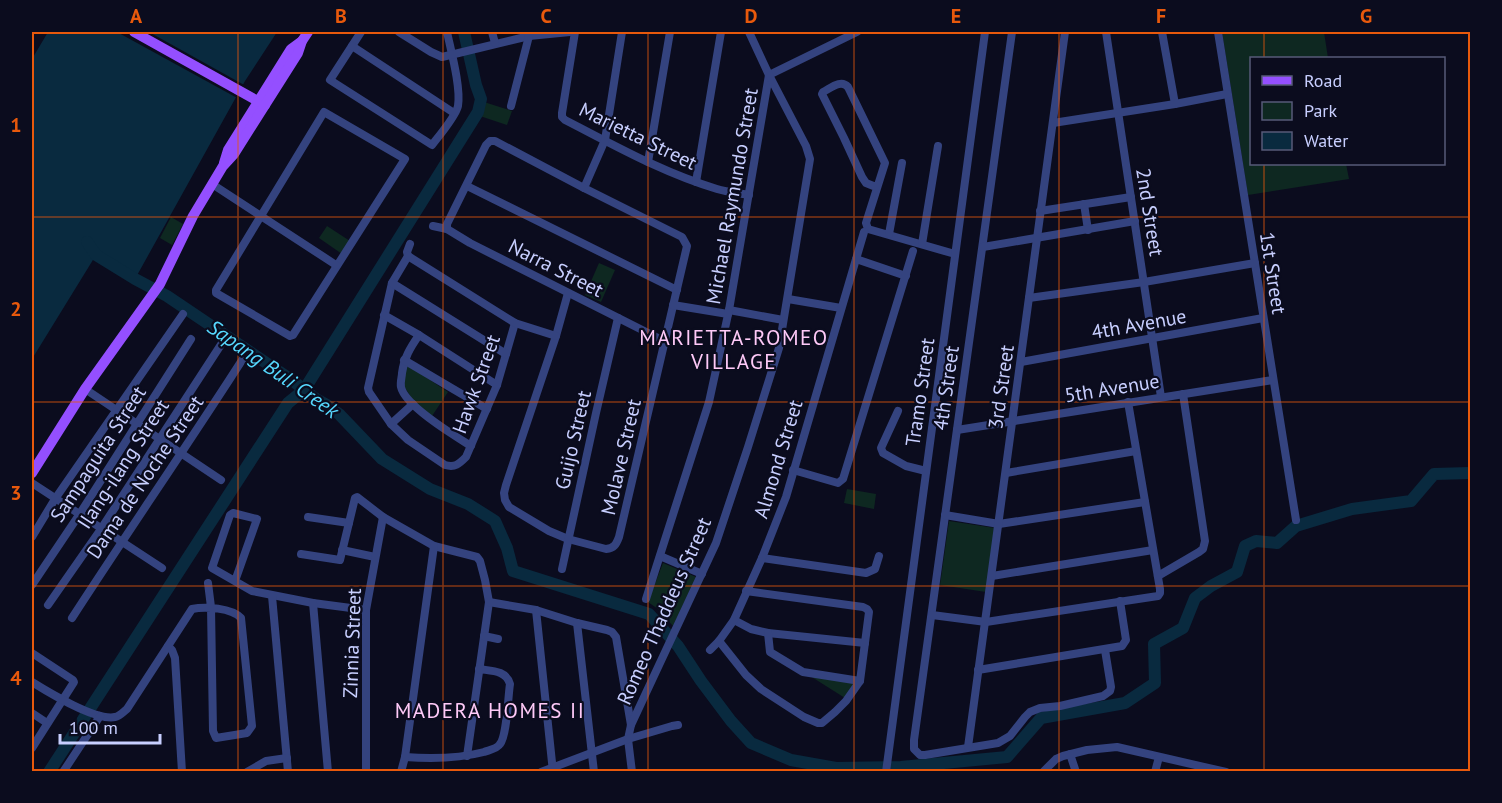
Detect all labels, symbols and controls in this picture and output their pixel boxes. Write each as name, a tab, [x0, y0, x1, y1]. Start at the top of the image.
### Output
text: A	[130, 3, 143, 29]
text: B	[335, 3, 347, 29]
text: C	[540, 3, 552, 29]
text: D	[745, 3, 758, 29]
text: E	[951, 3, 961, 29]
text: F	[1156, 3, 1166, 29]
text: G	[1360, 3, 1372, 29]
legend	[1250, 57, 1445, 165]
text: Road	[1304, 69, 1342, 92]
street label: Michael Raymundo Street	[700, 86, 764, 306]
street label: Marietta Street	[575, 96, 701, 176]
text: Park	[1304, 99, 1337, 122]
text: 1	[10, 112, 22, 138]
text: Water	[1304, 129, 1348, 152]
street label: 2nd Street	[1130, 166, 1170, 258]
street label: 1st Street	[1254, 230, 1292, 316]
street label: Narra Street	[504, 233, 608, 303]
text: 2	[10, 296, 22, 322]
street label: 4th Avenue	[1090, 303, 1188, 345]
water label: Sapang Buli Creek	[202, 313, 346, 425]
district label: MARIETTA-ROMEO VILLAGE	[639, 324, 829, 375]
street label: Hawk Street	[446, 331, 506, 437]
street label: Tramo Street	[900, 336, 940, 448]
street label: 3rd Street	[982, 343, 1020, 431]
street label: 4th Street	[927, 344, 965, 432]
street label: 5th Avenue	[1063, 368, 1161, 408]
street label: Sampaguita Street	[44, 381, 152, 527]
street label: Guijo Street	[549, 388, 597, 492]
street label: Dama de Noche Street	[81, 390, 209, 564]
street label: Ilang-ilang Street	[71, 394, 175, 534]
street label: Molave Street	[595, 396, 647, 518]
street label: Almond Street	[748, 396, 808, 521]
text: 3	[10, 480, 22, 506]
street label: Romeo Thaddeus Street	[611, 513, 717, 709]
street label: Zinnia Street	[337, 587, 367, 698]
text: 4	[10, 665, 22, 691]
district label: MADERA HOMES II	[395, 697, 585, 724]
scale bar	[60, 707, 160, 745]
text: 100 m	[69, 716, 118, 739]

